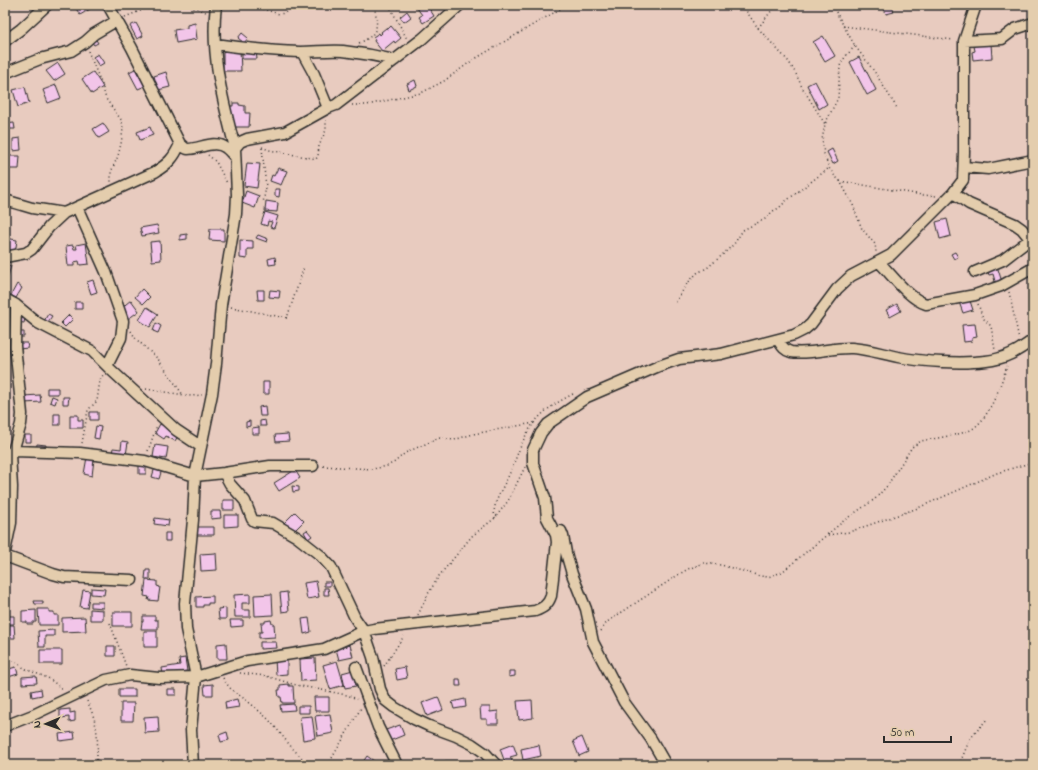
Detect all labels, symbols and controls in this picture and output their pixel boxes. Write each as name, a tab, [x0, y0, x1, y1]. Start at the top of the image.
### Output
north arrow	[26, 704, 66, 744]
scale bar	[884, 718, 951, 744]
text: N	[29, 720, 45, 728]
text: 50 m	[890, 724, 914, 742]

